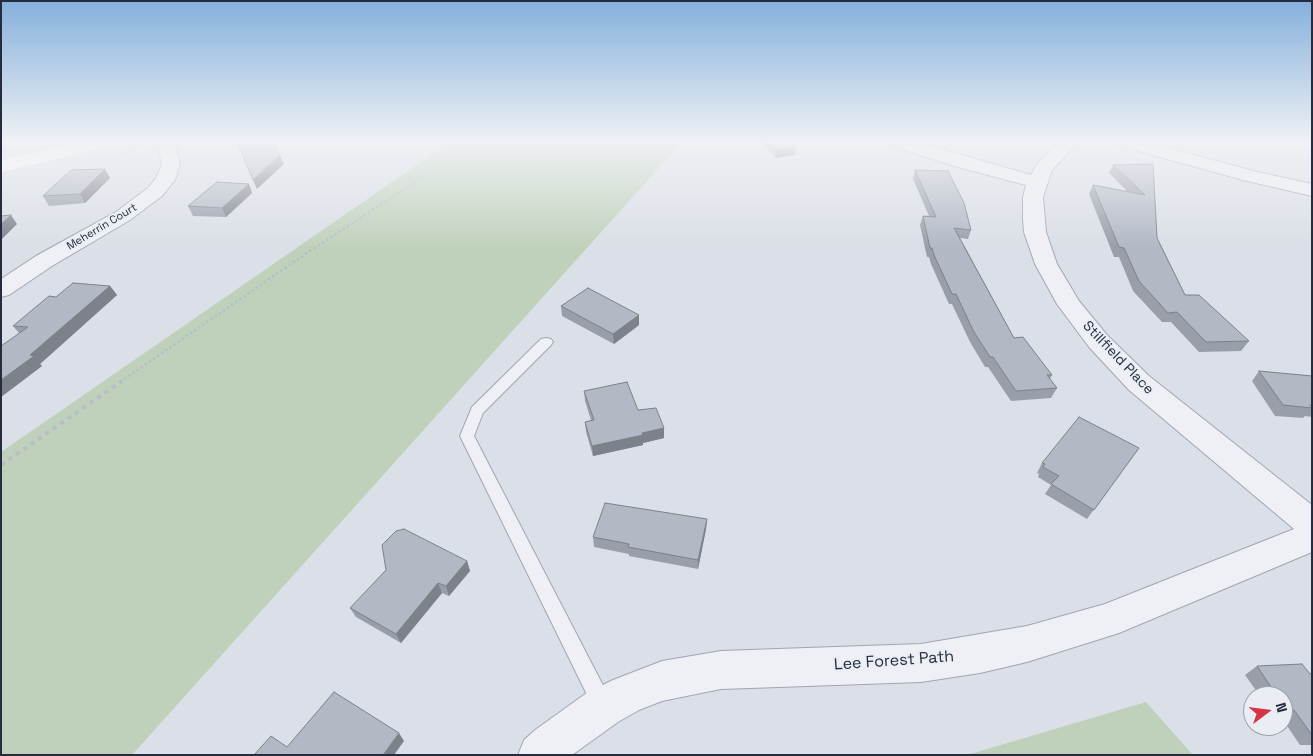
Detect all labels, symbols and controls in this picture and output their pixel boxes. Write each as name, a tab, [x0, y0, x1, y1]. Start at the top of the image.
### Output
street label: Meherrin Court	[64, 201, 140, 253]
street label: Stillfield Place	[1079, 318, 1157, 398]
street label: Lee Forest Path	[833, 647, 955, 675]
north arrow	[1243, 686, 1293, 736]
text: N	[1272, 701, 1291, 714]

